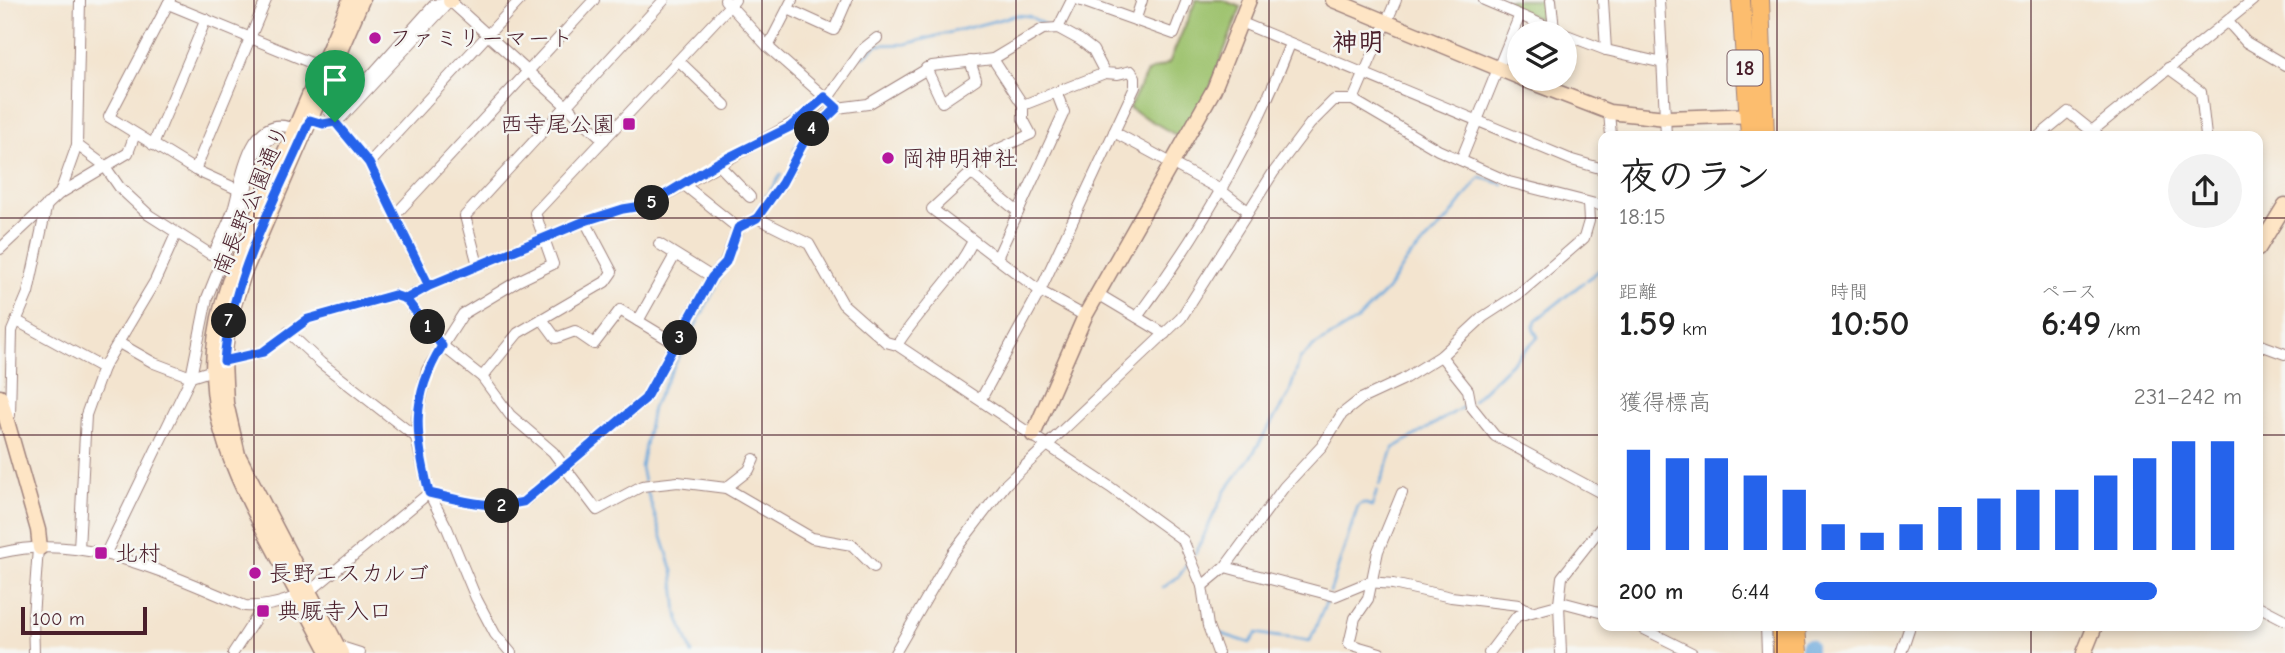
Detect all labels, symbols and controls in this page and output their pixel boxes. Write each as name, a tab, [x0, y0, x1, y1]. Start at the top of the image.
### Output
map controls	[1507, 21, 1577, 91]
button: layers	[1507, 21, 1577, 91]
place label: ファミリーマート	[389, 25, 573, 52]
district label: 神明	[1332, 28, 1384, 58]
marker: ファミリーマート	[367, 30, 383, 46]
pin	[305, 50, 365, 122]
road number: 18	[1728, 50, 1762, 86]
icon: arrive	[316, 61, 354, 99]
place label: 西寺尾公園	[500, 111, 615, 138]
pin: 4	[794, 111, 830, 146]
marker: 西寺尾公園	[621, 116, 637, 132]
text: 4	[807, 117, 816, 139]
street label: 南長野公園通り	[207, 121, 295, 279]
place label: 岡神明神社	[902, 145, 1017, 172]
marker: 岡神明神社	[880, 150, 896, 166]
button: share	[2168, 154, 2242, 228]
text: 夜のラン	[1619, 155, 1771, 199]
pin: 5	[634, 186, 670, 220]
text: 5	[646, 191, 657, 213]
text: 18:15	[1619, 203, 1666, 230]
text: 距離	[1619, 281, 1657, 303]
text: 時間	[1830, 281, 1868, 303]
text: ペース	[2041, 281, 2097, 303]
text: 1.59	[1619, 303, 1676, 344]
text: 10:50	[1830, 303, 1910, 344]
text: 6:49	[2041, 303, 2101, 344]
pin: 7	[212, 304, 246, 338]
text: 7	[224, 309, 233, 331]
pin: 1	[410, 310, 446, 344]
text: 1	[424, 315, 431, 337]
text: km	[1676, 318, 1707, 340]
text: /km	[2101, 318, 2141, 340]
pin: 3	[662, 320, 698, 356]
text: 3	[675, 326, 684, 348]
text: 231–242 m	[2134, 383, 2242, 410]
text: 獲得標高	[1619, 389, 1711, 416]
pin: 2	[484, 489, 520, 524]
text: 2	[497, 494, 506, 516]
place label: 北村	[115, 540, 161, 567]
marker: 北村	[93, 545, 109, 561]
place label: 長野エスカルゴ	[269, 560, 429, 587]
marker: 長野エスカルゴ	[247, 565, 263, 581]
text: 200 m	[1619, 578, 1683, 605]
text: 6:44	[1731, 578, 1770, 605]
place label: 典厩寺入口	[277, 598, 392, 625]
marker: 典厩寺入口	[255, 603, 271, 619]
scale bar	[21, 604, 147, 636]
text: 100 m	[32, 608, 85, 630]

